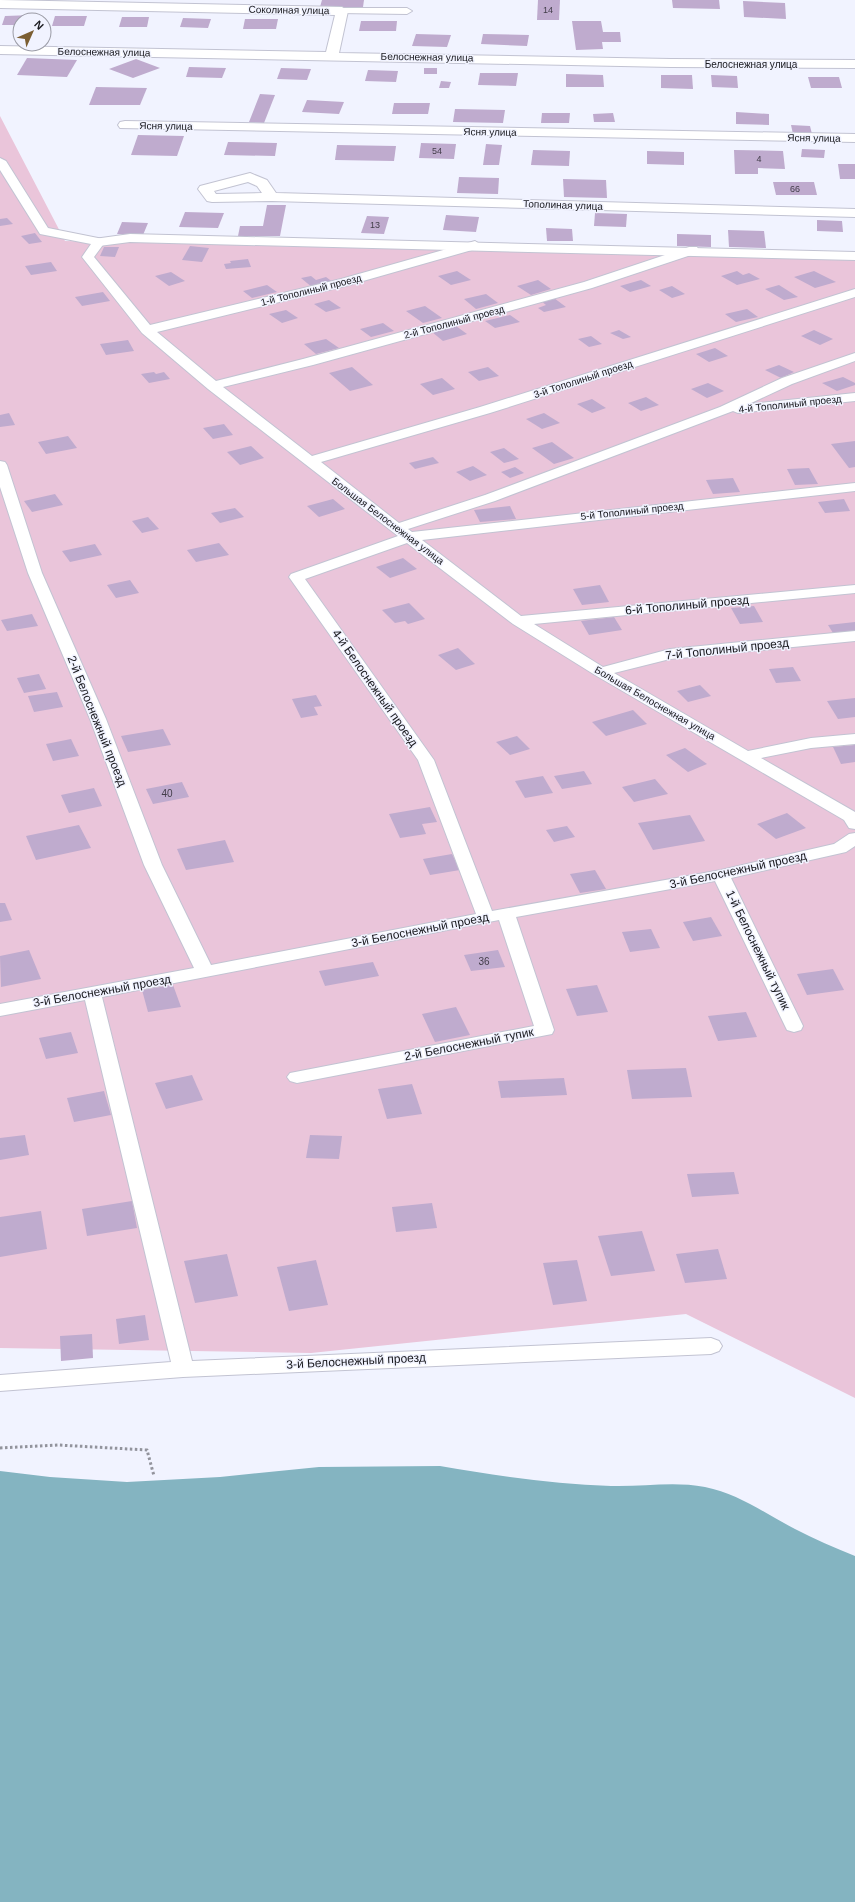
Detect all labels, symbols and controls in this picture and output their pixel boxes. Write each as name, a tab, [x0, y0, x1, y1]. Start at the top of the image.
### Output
street label: Соколиная улица	[249, 4, 330, 16]
house number: 14	[543, 5, 553, 15]
north arrow	[12, 12, 52, 52]
text: N	[32, 18, 46, 32]
street label: Белоснежная улица	[58, 46, 151, 58]
street label: Белоснежная улица	[381, 51, 474, 63]
street label: Белоснежная улица	[705, 59, 798, 70]
street label: Ясня улица	[139, 120, 193, 132]
street label: Ясня улица	[463, 126, 517, 138]
street label: Ясня улица	[787, 132, 841, 144]
house number: 54	[432, 146, 442, 156]
house number: 4	[756, 154, 762, 164]
house number: 66	[790, 184, 800, 194]
street label: Тополиная улица	[523, 198, 604, 212]
house number: 13	[370, 220, 380, 230]
street label: 1-й Тополиный проезд	[259, 272, 363, 308]
street label: 2-й Тополиный проезд	[403, 303, 506, 341]
street label: 3-й Тополиный проезд	[532, 358, 634, 400]
street label: 4-й Тополиный проезд	[738, 393, 842, 415]
street label: Большая Белоснежная улица	[330, 475, 447, 567]
street label: 5-й Тополиный проезд	[580, 500, 684, 522]
street label: 6-й Тополиный проезд	[625, 593, 749, 617]
street label: 4-й Белоснежный проезд	[329, 627, 421, 749]
street label: 7-й Тополиный проезд	[665, 636, 789, 662]
street label: 2-й Белоснежный проезд	[64, 654, 130, 788]
street label: Большая Белоснежная улица	[593, 664, 718, 742]
house number: 40	[161, 788, 173, 799]
street label: 3-й Белоснежный проезд	[668, 849, 808, 891]
street label: 1-й Белоснежный тупик	[723, 888, 793, 1013]
street label: 3-й Белоснежный проезд	[350, 910, 490, 950]
house number: 36	[478, 956, 490, 967]
street label: 3-й Белоснежный проезд	[32, 972, 172, 1010]
street label: 2-й Белоснежный тупик	[403, 1024, 535, 1063]
street label: 3-й Белоснежный проезд	[286, 1350, 426, 1372]

